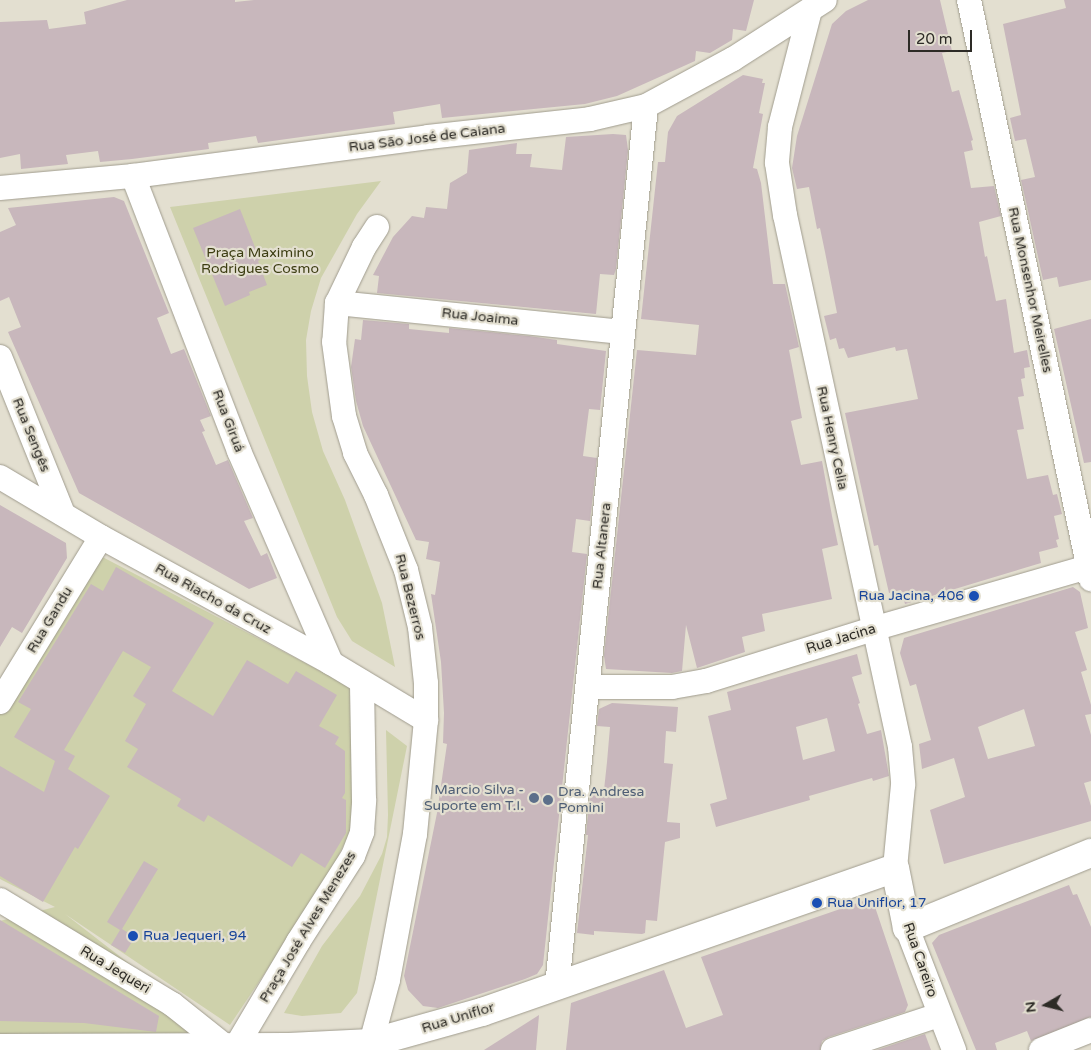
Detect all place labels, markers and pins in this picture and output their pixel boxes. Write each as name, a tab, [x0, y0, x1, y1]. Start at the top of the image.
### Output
place label: Rua Jacina, 406	[859, 588, 964, 604]
marker: Rua Jacina, 406	[968, 590, 980, 602]
place label: Marcio Silva - Suporte em T.I.	[424, 782, 524, 814]
place label: Dra. Andresa Pomini	[558, 784, 644, 816]
marker: Marcio Silva - Suporte em T.I.	[528, 792, 540, 804]
marker: Dra. Andresa Pomini	[542, 794, 554, 806]
place label: Rua Uniflor, 17	[827, 895, 927, 911]
marker: Rua Uniflor, 17	[811, 897, 823, 909]
place label: Rua Jequeri, 94	[143, 928, 246, 944]
marker: Rua Jequeri, 94	[127, 930, 139, 942]

